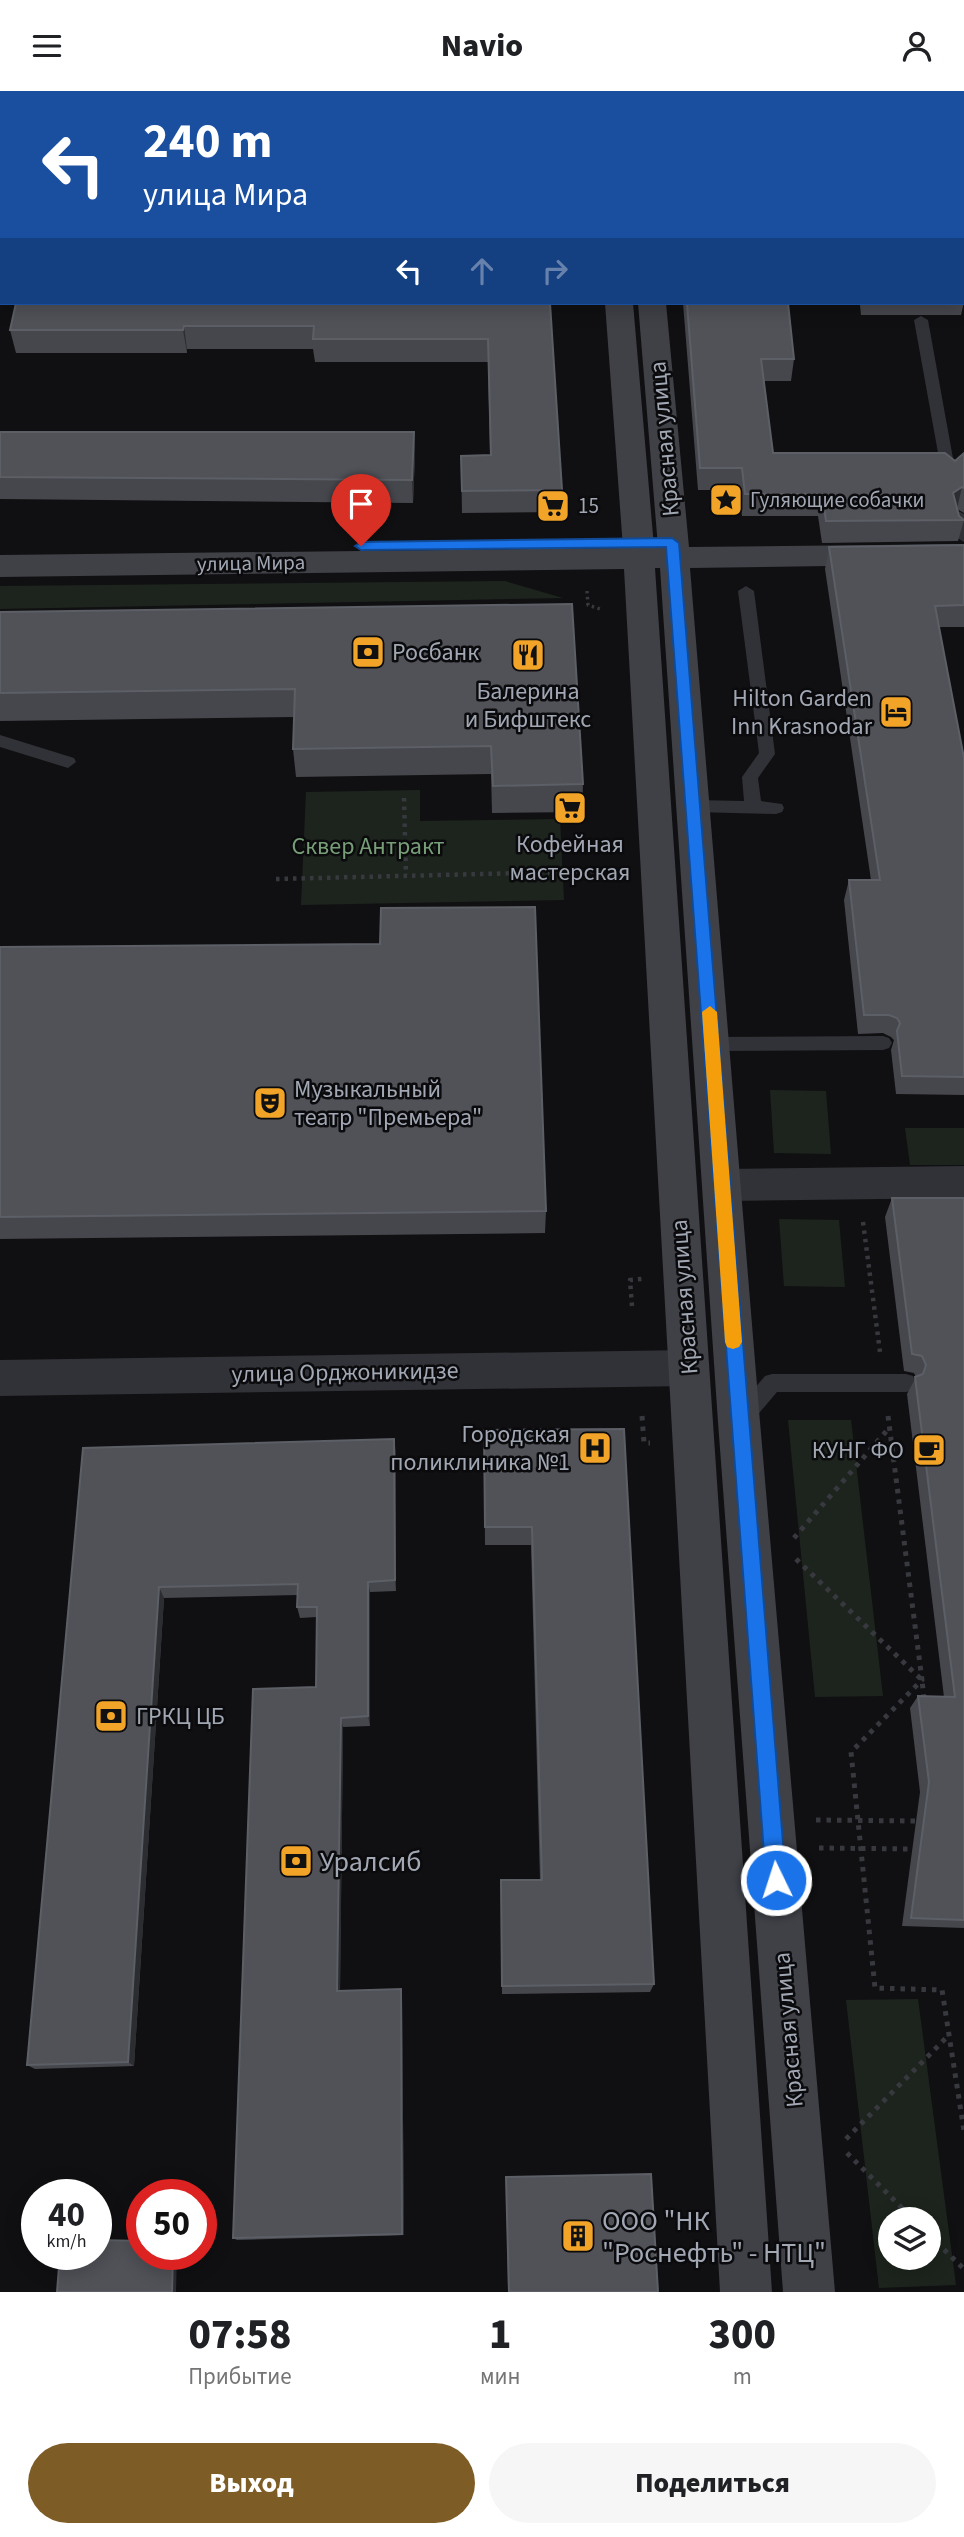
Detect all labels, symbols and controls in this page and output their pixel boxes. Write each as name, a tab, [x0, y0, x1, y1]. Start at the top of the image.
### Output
text: Navio	[441, 23, 523, 69]
icon: menu	[28, 27, 66, 65]
icon: person	[898, 27, 936, 65]
text: 240 m	[143, 107, 272, 177]
icon: left	[28, 119, 119, 210]
text: улица Мира	[143, 172, 308, 218]
icon: left	[390, 252, 428, 290]
icon: ahead	[463, 252, 501, 290]
icon: right	[536, 252, 574, 290]
street label: Красная улица	[640, 360, 689, 518]
pin	[331, 474, 391, 546]
place icon: Гуляющие собачки	[707, 481, 745, 519]
icon: arrive	[342, 485, 380, 523]
place label: Гуляющие собачки	[750, 485, 924, 515]
supermarket icon: 15	[534, 487, 572, 525]
place label: 15	[578, 491, 599, 521]
street label: улица Мира	[197, 547, 305, 579]
bank icon: Росбанк	[349, 633, 387, 671]
place label: Росбанк	[392, 635, 479, 670]
restaurant icon: Балерина и Бифштекс	[509, 636, 547, 674]
place label: Балерина и Бифштекс	[465, 674, 591, 737]
place label: Hilton Garden Inn Krasnodar	[731, 681, 873, 744]
hotel icon: Hilton Garden Inn Krasnodar	[877, 693, 915, 731]
supermarket icon: Кофейная мастерская	[551, 789, 589, 827]
place label: Кофейная мастерская	[510, 827, 630, 890]
park label: Сквер Антракт	[292, 829, 444, 864]
place label: Музыкальный театр "Премьера"	[294, 1072, 482, 1135]
theatre icon: Музыкальный театр "Премьера"	[251, 1084, 289, 1122]
street label: Красная улица	[662, 1218, 707, 1376]
street label: улица Орджоникидзе	[231, 1353, 459, 1392]
place label: Городская поликлиника №1	[390, 1417, 570, 1480]
hospital icon: Городская поликлиника №1	[576, 1429, 614, 1467]
cafe icon: КУНГ ФО	[910, 1431, 948, 1469]
place label: КУНГ ФО	[812, 1433, 904, 1468]
bank icon: ГРКЦ ЦБ	[92, 1697, 130, 1735]
place label: ГРКЦ ЦБ	[136, 1699, 225, 1734]
bank icon: Уралсиб	[277, 1842, 315, 1880]
place label: Уралсиб	[320, 1842, 422, 1882]
position arrow	[739, 1843, 813, 1917]
street label: Красная улица	[764, 1951, 813, 2109]
speed limit sign: 50	[126, 2179, 217, 2270]
text: 40	[48, 2190, 85, 2240]
place label: ООО "НК "Роснефть" - НТЦ"	[602, 2201, 826, 2273]
map controls	[878, 2207, 941, 2270]
button: layers	[878, 2207, 941, 2270]
building icon: ООО "НК "Роснефть" - НТЦ"	[559, 2217, 597, 2255]
text: km/h	[47, 2229, 86, 2254]
text: 07:58	[189, 2305, 291, 2365]
text: 1	[489, 2305, 511, 2365]
text: 300	[709, 2305, 776, 2365]
text: Прибытие	[188, 2360, 292, 2393]
text: мин	[480, 2360, 520, 2393]
text: m	[733, 2360, 752, 2393]
button: Выход	[28, 2443, 475, 2523]
button: Поделиться	[489, 2443, 936, 2523]

